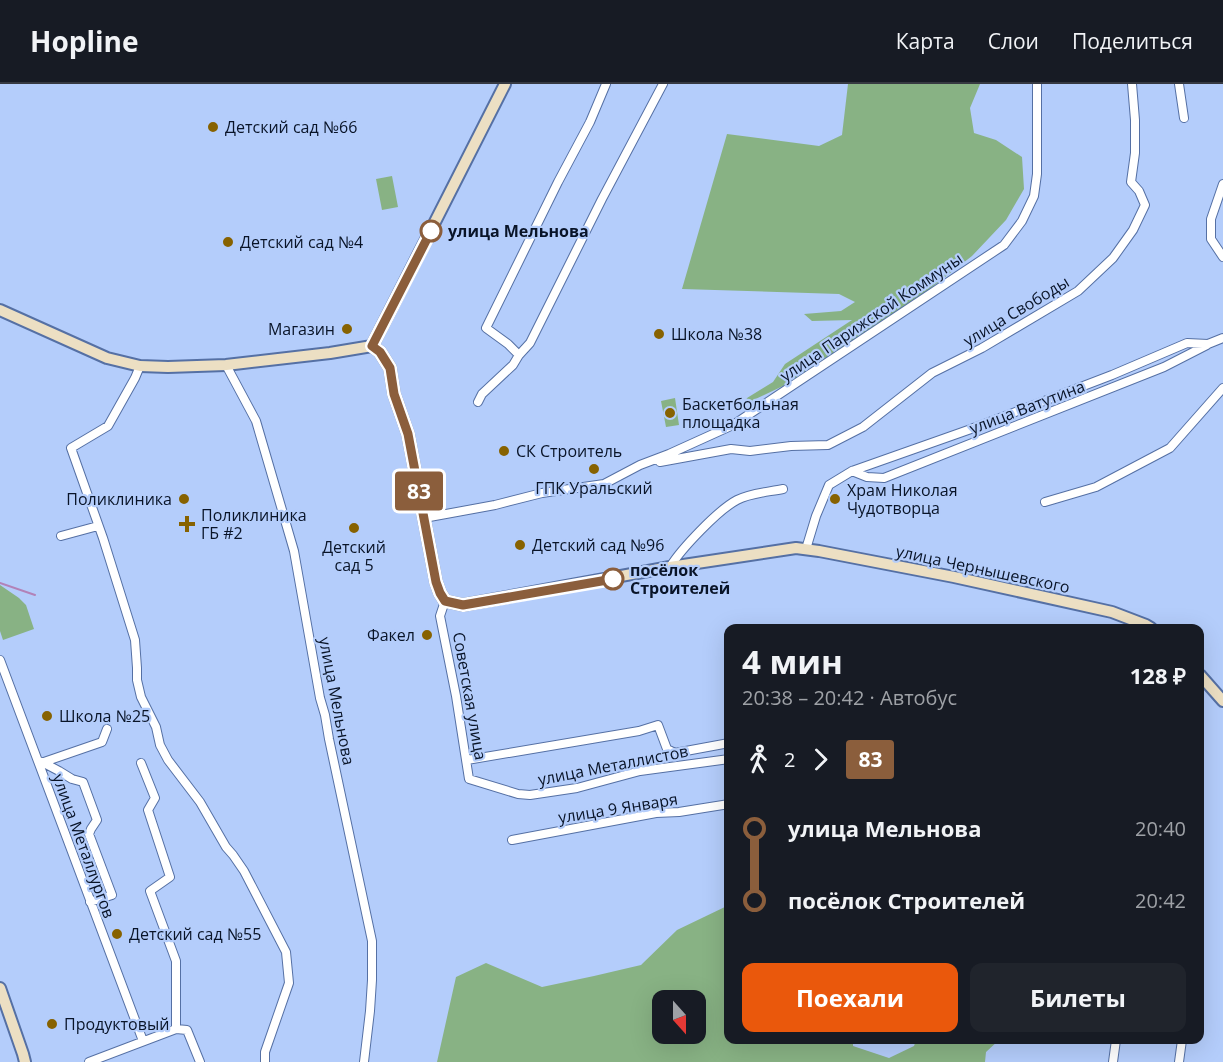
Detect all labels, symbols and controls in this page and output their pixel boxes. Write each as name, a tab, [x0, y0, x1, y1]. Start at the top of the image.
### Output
text: Hopline	[30, 22, 139, 60]
text: Карта	[896, 27, 955, 55]
text: Слои	[988, 27, 1039, 55]
text: Поделиться	[1072, 27, 1193, 55]
place label: Детский сад №66	[225, 116, 357, 138]
marker: Детский сад №66	[206, 120, 220, 134]
marker: улица Мельнова	[420, 220, 442, 242]
place label: улица Мельнова	[448, 220, 589, 242]
place label: Детский сад №4	[240, 231, 363, 253]
marker: Детский сад №4	[221, 235, 235, 249]
street label: улица Парижской Коммуны	[775, 248, 967, 386]
street label: улица Свободы	[959, 271, 1073, 351]
place label: Магазин	[268, 318, 335, 340]
marker: Магазин	[340, 322, 354, 336]
place label: Школа №38	[671, 323, 762, 345]
marker: Школа №38	[652, 327, 666, 341]
street label: улица Ватутина	[966, 375, 1088, 439]
place label: Баскетбольная площадка	[682, 393, 799, 433]
marker: Баскетбольная площадка	[663, 406, 677, 420]
place label: СК Строитель	[516, 440, 622, 462]
marker: СК Строитель	[497, 444, 511, 458]
marker: ГПК Уральский	[587, 462, 601, 476]
line badge: 83	[392, 472, 446, 510]
text: 83	[407, 477, 431, 505]
place label: ГПК Уральский	[535, 477, 653, 499]
place label: Храм Николая Чудотворца	[847, 479, 958, 519]
place label: Поликлиника	[66, 488, 172, 510]
marker: Поликлиника	[177, 492, 191, 506]
marker: Храм Николая Чудотворца	[828, 492, 842, 506]
place label: Поликлиника ГБ #2	[201, 504, 307, 544]
marker: Поликлиника ГБ #2	[178, 515, 196, 533]
marker: Детский сад 5	[347, 521, 361, 535]
place label: Детский сад №96	[532, 534, 664, 556]
place label: Детский сад 5	[322, 536, 386, 576]
marker: Детский сад №96	[513, 538, 527, 552]
street label: улица Чернышевского	[894, 540, 1072, 598]
place label: посёлок Строителей	[630, 559, 730, 599]
marker: посёлок Строителей	[602, 568, 624, 590]
place label: Факел	[367, 624, 415, 646]
marker: Факел	[420, 628, 434, 642]
street label: Советская улица	[448, 630, 492, 762]
street label: улица Мельнова	[314, 635, 360, 767]
text: 4 мин	[742, 639, 843, 684]
text: 128 ₽	[1130, 660, 1186, 690]
text: 20:38 – 20:42 · Автобус	[742, 684, 957, 711]
place label: Школа №25	[59, 705, 150, 727]
marker: Школа №25	[40, 709, 54, 723]
street label: улица Металлистов	[536, 740, 690, 790]
icon: walk	[742, 743, 775, 776]
icon: forward	[804, 743, 837, 776]
text: 83	[858, 745, 882, 773]
text: 2	[784, 746, 795, 773]
street label: улица Металлургов	[48, 771, 120, 921]
street label: улица 9 Января	[557, 788, 679, 828]
text: улица Мельнова	[788, 813, 981, 843]
text: 20:40	[1135, 815, 1186, 842]
text: посёлок Строителей	[788, 885, 1025, 915]
text: 20:42	[1135, 887, 1186, 914]
place label: Детский сад №55	[129, 923, 261, 945]
marker: Детский сад №55	[110, 927, 124, 941]
button: Поехали	[742, 963, 958, 1032]
button: Билеты	[970, 963, 1186, 1032]
north arrow	[652, 990, 706, 1044]
map controls	[652, 990, 706, 1044]
place label: Продуктовый	[64, 1013, 169, 1035]
marker: Продуктовый	[45, 1017, 59, 1031]

